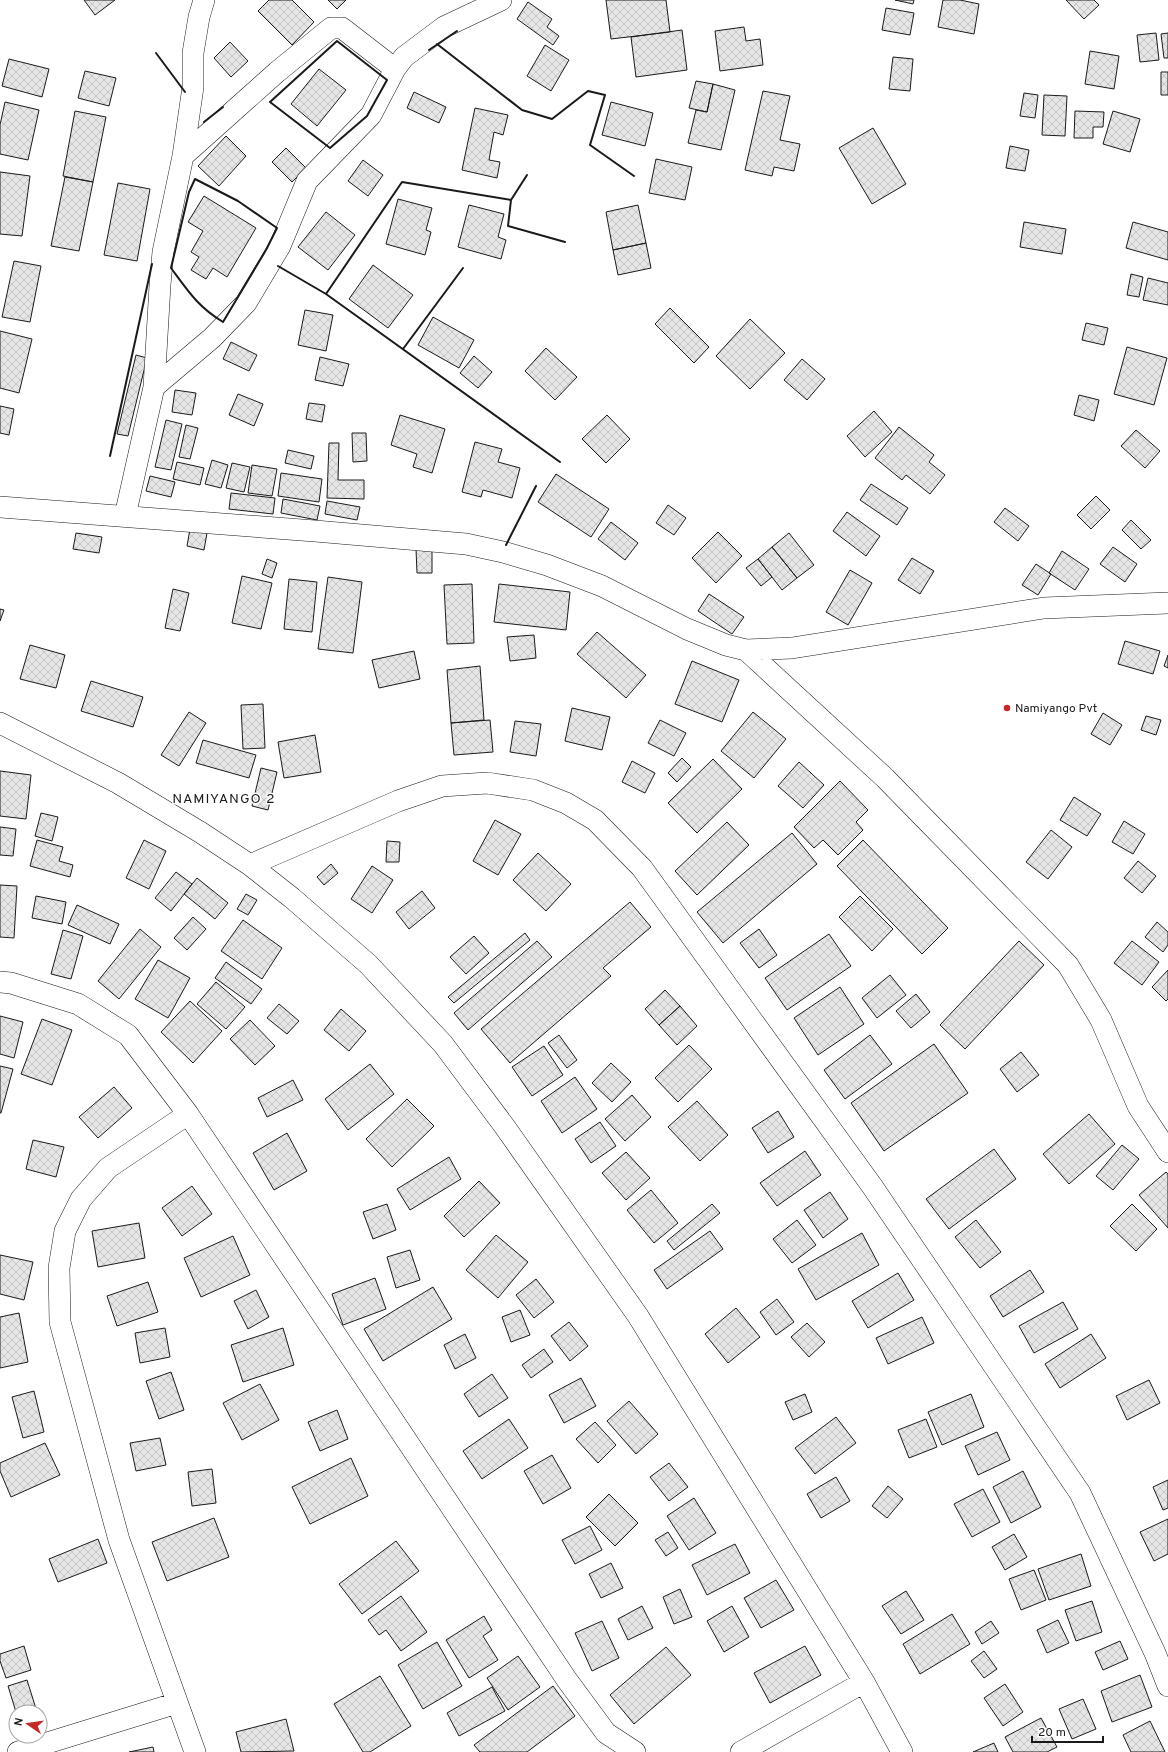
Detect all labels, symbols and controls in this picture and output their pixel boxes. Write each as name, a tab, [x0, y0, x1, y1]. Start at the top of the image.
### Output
place label: Namiyango Pvt	[1015, 701, 1097, 717]
marker: Namiyango Pvt	[1002, 703, 1012, 713]
district label: NAMIYANGO 2	[172, 791, 276, 808]
north arrow	[8, 1704, 48, 1744]
text: N	[12, 1717, 27, 1727]
scale bar	[1032, 1718, 1103, 1744]
text: 20 m	[1038, 1725, 1066, 1741]

